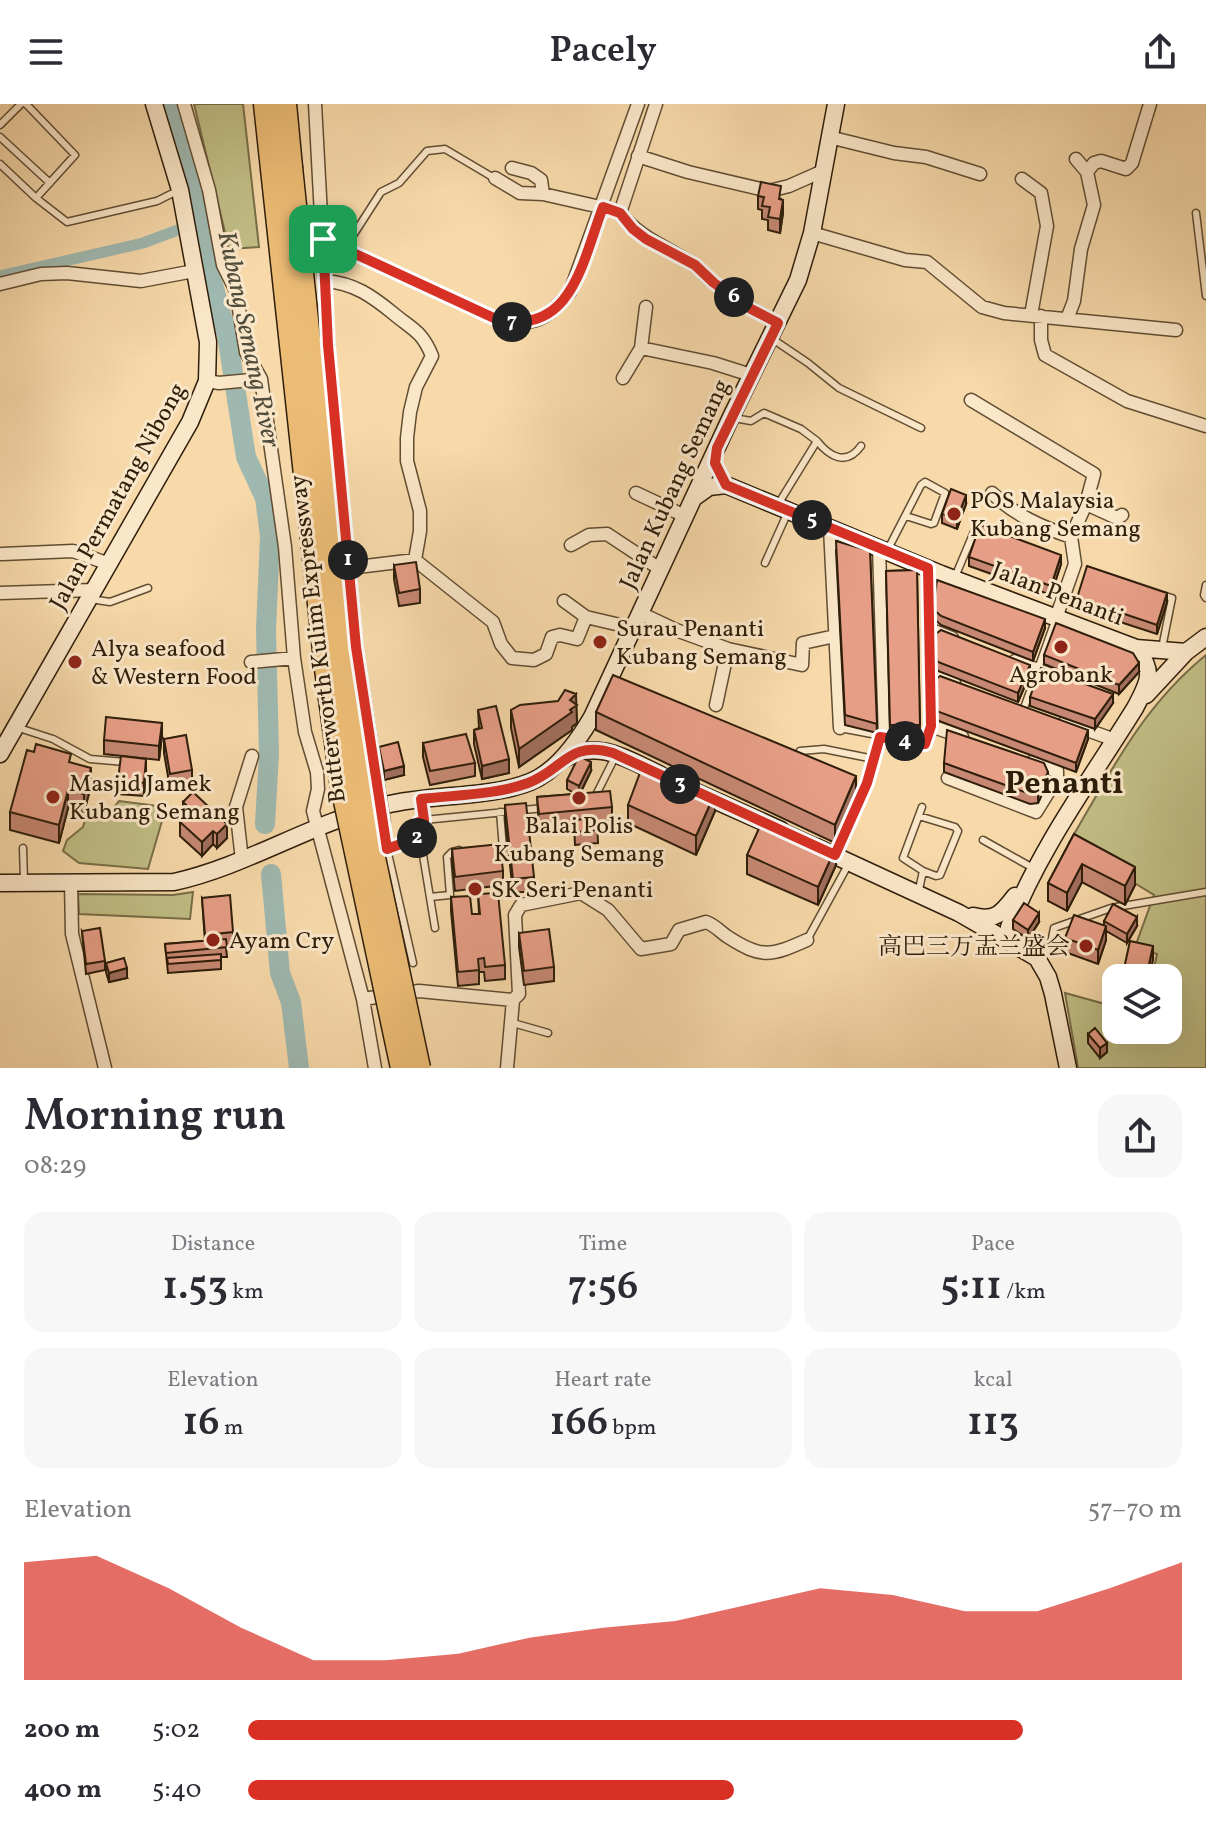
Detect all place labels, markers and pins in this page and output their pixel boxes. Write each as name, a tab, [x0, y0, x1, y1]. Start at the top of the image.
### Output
pin	[289, 205, 357, 273]
pin: 6	[714, 277, 754, 317]
pin: 7	[492, 302, 532, 342]
place label: POS Malaysia Kubang Semang	[970, 485, 1141, 547]
pin: 5	[792, 500, 832, 540]
marker: POS Malaysia Kubang Semang	[945, 505, 963, 523]
pin: 1	[328, 540, 368, 580]
place label: Surau Penanti Kubang Semang	[616, 613, 787, 675]
place label: Alya seafood & Western Food	[91, 633, 257, 695]
marker: Surau Penanti Kubang Semang	[591, 633, 609, 651]
marker: Agrobank	[1052, 638, 1070, 656]
marker: Alya seafood & Western Food	[66, 653, 84, 671]
place label: Agrobank	[1009, 659, 1113, 693]
pin: 4	[885, 721, 925, 761]
pin: 3	[660, 764, 700, 804]
place label: Masjid Jamek Kubang Semang	[69, 768, 240, 830]
marker: Masjid Jamek Kubang Semang	[44, 788, 62, 806]
marker: Balai Polis Kubang Semang	[570, 789, 588, 807]
place label: Balai Polis Kubang Semang	[494, 810, 664, 872]
pin: 2	[397, 818, 437, 858]
place label: SK Seri Penanti	[491, 874, 653, 908]
marker: SK Seri Penanti	[466, 880, 484, 898]
place label: Ayam Cry	[229, 925, 334, 959]
marker: Ayam Cry	[204, 931, 222, 949]
place label: 高巴三万盂兰盛会	[878, 931, 1070, 965]
marker: 高巴三万盂兰盛会	[1077, 937, 1095, 955]

